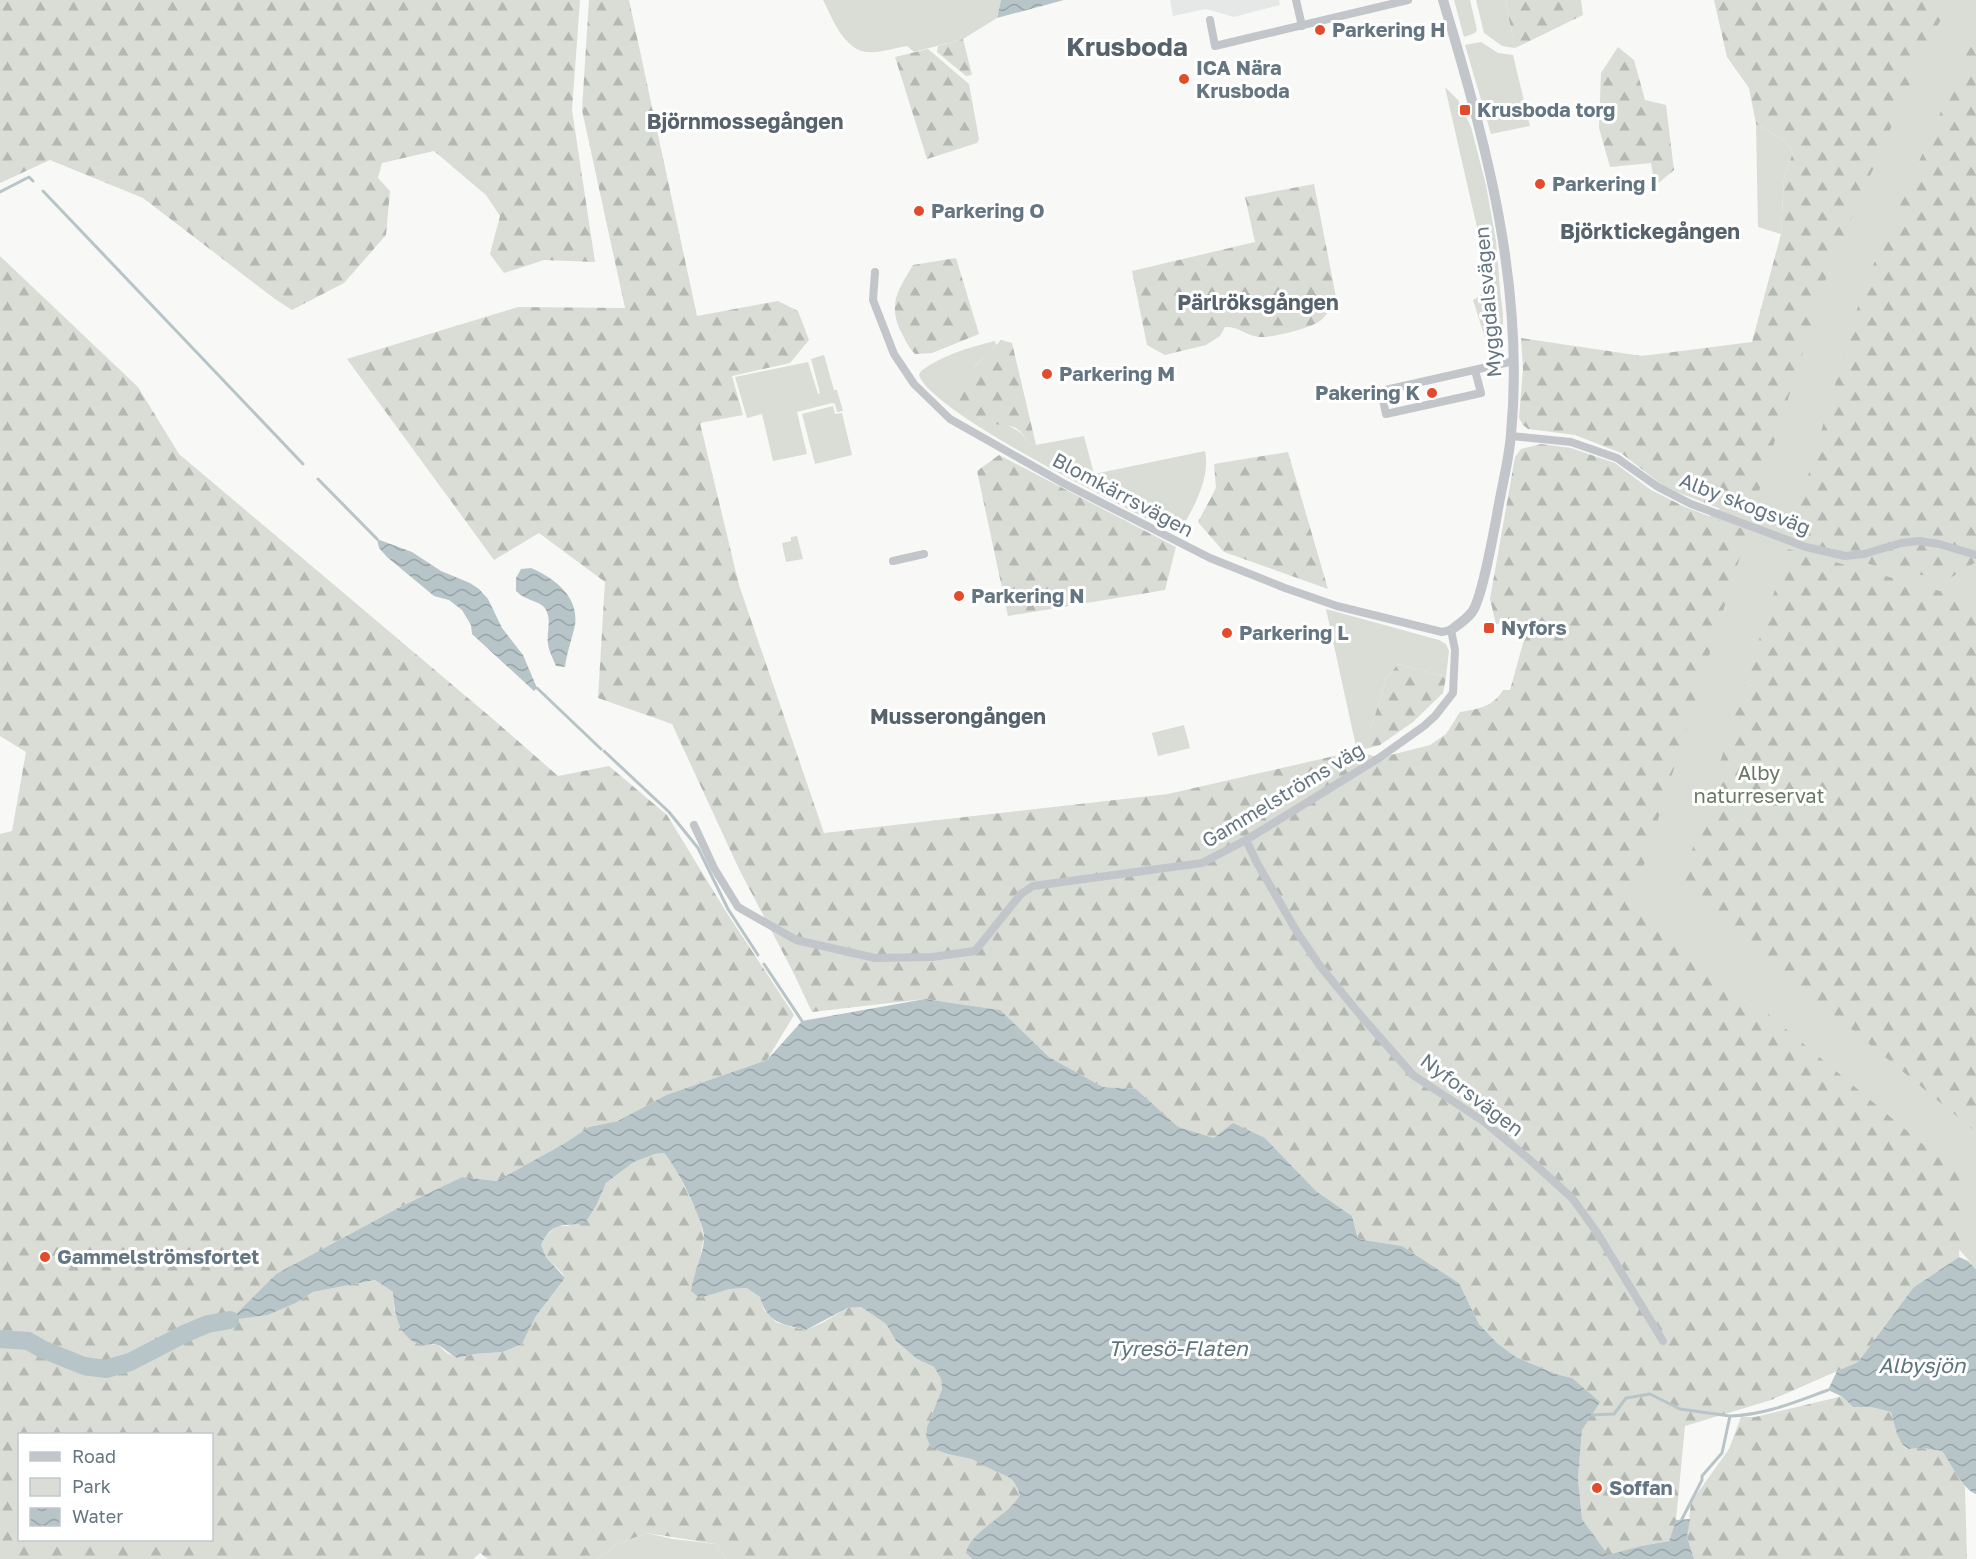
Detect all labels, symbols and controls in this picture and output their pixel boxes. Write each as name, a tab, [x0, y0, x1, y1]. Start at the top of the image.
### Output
place label: Parkering H	[1332, 17, 1445, 41]
marker: Parkering H	[1313, 23, 1327, 37]
district label: Krusboda	[1066, 31, 1188, 62]
place label: ICA Nära Krusboda	[1196, 55, 1290, 102]
marker: ICA Nära Krusboda	[1177, 72, 1191, 86]
place label: Krusboda torg	[1477, 97, 1615, 121]
marker: Krusboda torg	[1458, 103, 1472, 117]
district label: Björnmossegången	[647, 108, 843, 134]
place label: Parkering I	[1552, 171, 1657, 195]
marker: Parkering I	[1533, 177, 1547, 191]
place label: Parkering O	[931, 198, 1045, 222]
marker: Parkering O	[912, 204, 926, 218]
district label: Björktickegången	[1560, 218, 1740, 244]
street label: Myggdalsvägen	[1468, 226, 1506, 379]
district label: Pärlröksgången	[1177, 289, 1339, 315]
place label: Parkering M	[1059, 361, 1175, 385]
marker: Parkering M	[1040, 367, 1054, 381]
place label: Pakering K	[1315, 380, 1420, 404]
marker: Pakering K	[1425, 386, 1439, 400]
street label: Blomkärrsvägen	[1049, 447, 1198, 541]
street label: Alby skogsväg	[1676, 467, 1814, 539]
place label: Parkering N	[971, 583, 1084, 607]
marker: Parkering N	[952, 589, 966, 603]
place label: Nyfors	[1501, 615, 1567, 639]
place label: Parkering L	[1239, 620, 1349, 644]
marker: Nyfors	[1482, 621, 1496, 635]
marker: Parkering L	[1220, 626, 1234, 640]
district label: Musserongången	[870, 703, 1046, 729]
street label: Gammelströms väg	[1197, 736, 1368, 852]
park label: Alby naturreservat	[1694, 760, 1824, 807]
street label: Nyforsvägen	[1416, 1048, 1529, 1141]
place label: Gammelströmsfortet	[57, 1244, 259, 1268]
marker: Gammelströmsfortet	[38, 1250, 52, 1264]
water label: Tyresö-Flaten	[1108, 1335, 1249, 1361]
water label: Albysjön	[1879, 1352, 1967, 1378]
legend	[18, 1433, 213, 1541]
text: Road	[72, 1445, 116, 1467]
text: Park	[72, 1475, 111, 1497]
place label: Soffan	[1609, 1475, 1673, 1499]
marker: Soffan	[1590, 1481, 1604, 1495]
text: Water	[72, 1505, 123, 1527]

